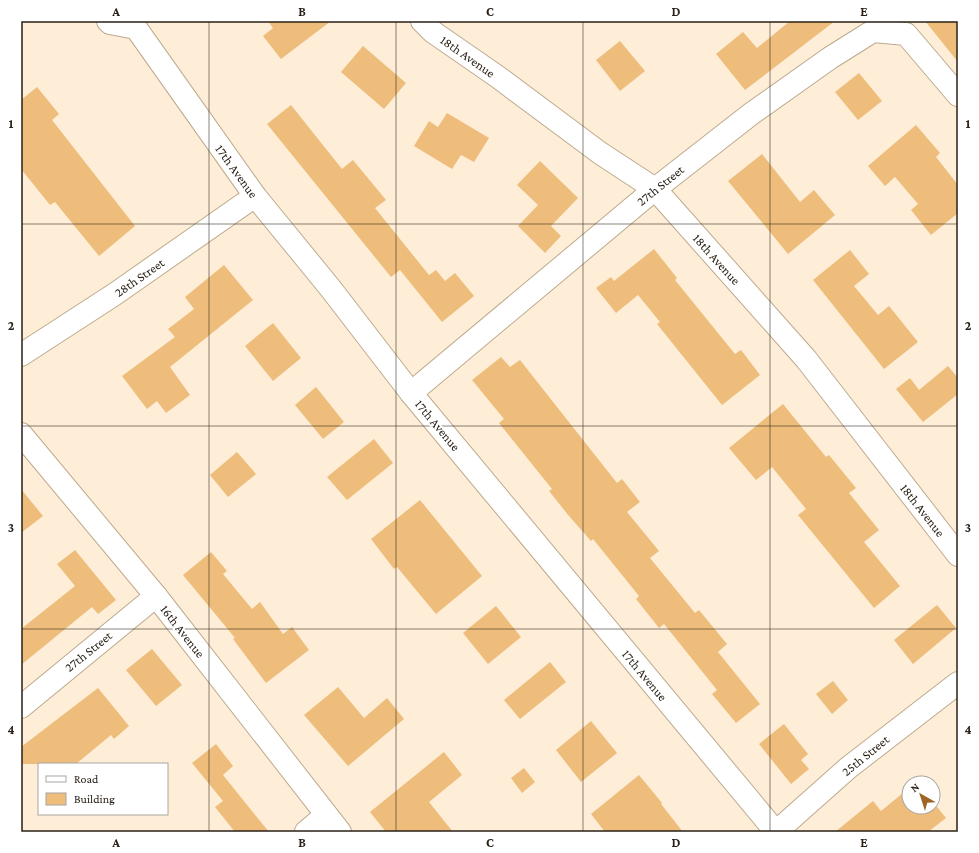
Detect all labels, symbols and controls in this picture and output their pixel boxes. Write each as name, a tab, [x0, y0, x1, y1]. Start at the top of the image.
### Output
text: A	[111, 4, 120, 19]
text: B	[298, 4, 306, 19]
text: C	[486, 4, 494, 19]
text: D	[672, 4, 681, 19]
text: E	[860, 4, 868, 19]
street label: 18th Avenue	[437, 32, 498, 81]
text: 1	[9, 116, 14, 131]
text: 1	[966, 116, 971, 131]
street label: 17th Avenue	[212, 142, 261, 201]
street label: 27th Street	[634, 161, 687, 209]
street label: 18th Avenue	[690, 231, 744, 288]
street label: 28th Street	[112, 254, 168, 300]
text: 2	[8, 318, 15, 333]
text: 2	[965, 318, 972, 333]
street label: 17th Avenue	[412, 397, 464, 454]
street label: 18th Avenue	[897, 481, 948, 540]
text: 3	[8, 520, 14, 535]
text: 3	[965, 520, 971, 535]
street label: 16th Avenue	[157, 602, 208, 661]
street label: 27th Street	[62, 627, 115, 675]
street label: 17th Avenue	[619, 647, 671, 704]
text: 4	[7, 722, 15, 737]
text: 4	[964, 722, 972, 737]
street label: 25th Street	[839, 731, 893, 779]
legend	[38, 763, 168, 815]
text: Road	[74, 772, 99, 786]
north arrow	[901, 775, 941, 815]
text: N	[908, 780, 922, 794]
text: Building	[74, 792, 115, 806]
text: A	[111, 835, 120, 850]
text: B	[298, 835, 306, 850]
text: C	[486, 835, 494, 850]
text: D	[672, 835, 681, 850]
text: E	[860, 835, 868, 850]

